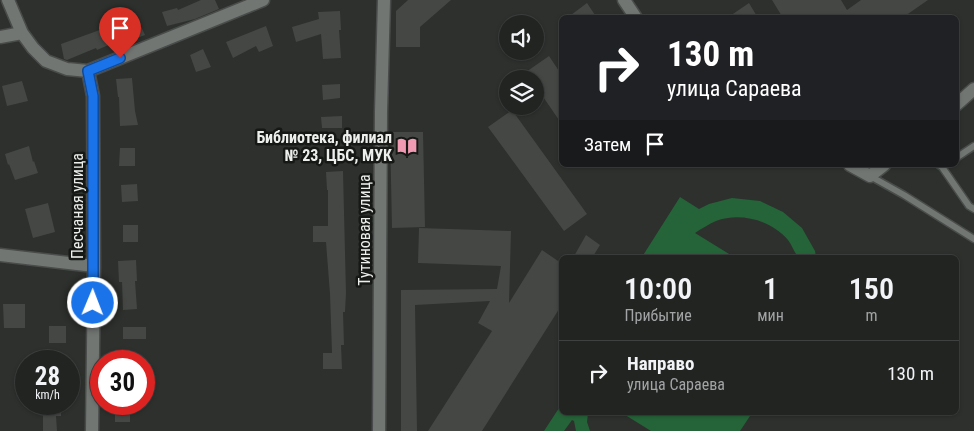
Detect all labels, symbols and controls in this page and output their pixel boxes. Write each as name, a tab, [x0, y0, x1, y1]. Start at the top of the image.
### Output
pin	[99, 7, 141, 58]
icon: arrive	[106, 14, 134, 42]
map controls	[499, 15, 544, 115]
button: sound	[499, 15, 544, 60]
text: 130 m	[667, 34, 754, 75]
icon: right	[584, 35, 649, 100]
button: layers	[499, 70, 544, 115]
text: улица Сараева	[667, 76, 802, 101]
place label: Библиотека, филиал № 23, ЦБС, МУК	[256, 128, 393, 165]
icon: arrive	[641, 130, 669, 158]
text: Затем	[584, 133, 631, 156]
library icon: Библиотека, филиал № 23, ЦБС, МУК	[396, 135, 418, 157]
street label: Песчаная улица	[68, 153, 87, 259]
street label: Тутиновая улица	[355, 174, 374, 286]
text: 10:00	[624, 271, 692, 306]
text: 1	[763, 271, 778, 306]
text: 150	[849, 271, 894, 306]
position arrow	[66, 276, 118, 328]
text: Прибытие	[625, 306, 692, 325]
text: мин	[757, 306, 784, 325]
text: m	[865, 306, 877, 325]
speed limit sign: 30	[90, 350, 155, 415]
text: Направо	[627, 352, 694, 375]
icon: right	[584, 359, 612, 387]
text: 28	[35, 362, 60, 391]
text: 130 m	[887, 362, 934, 385]
text: улица Сараева	[627, 375, 725, 394]
text: km/h	[35, 388, 60, 402]

